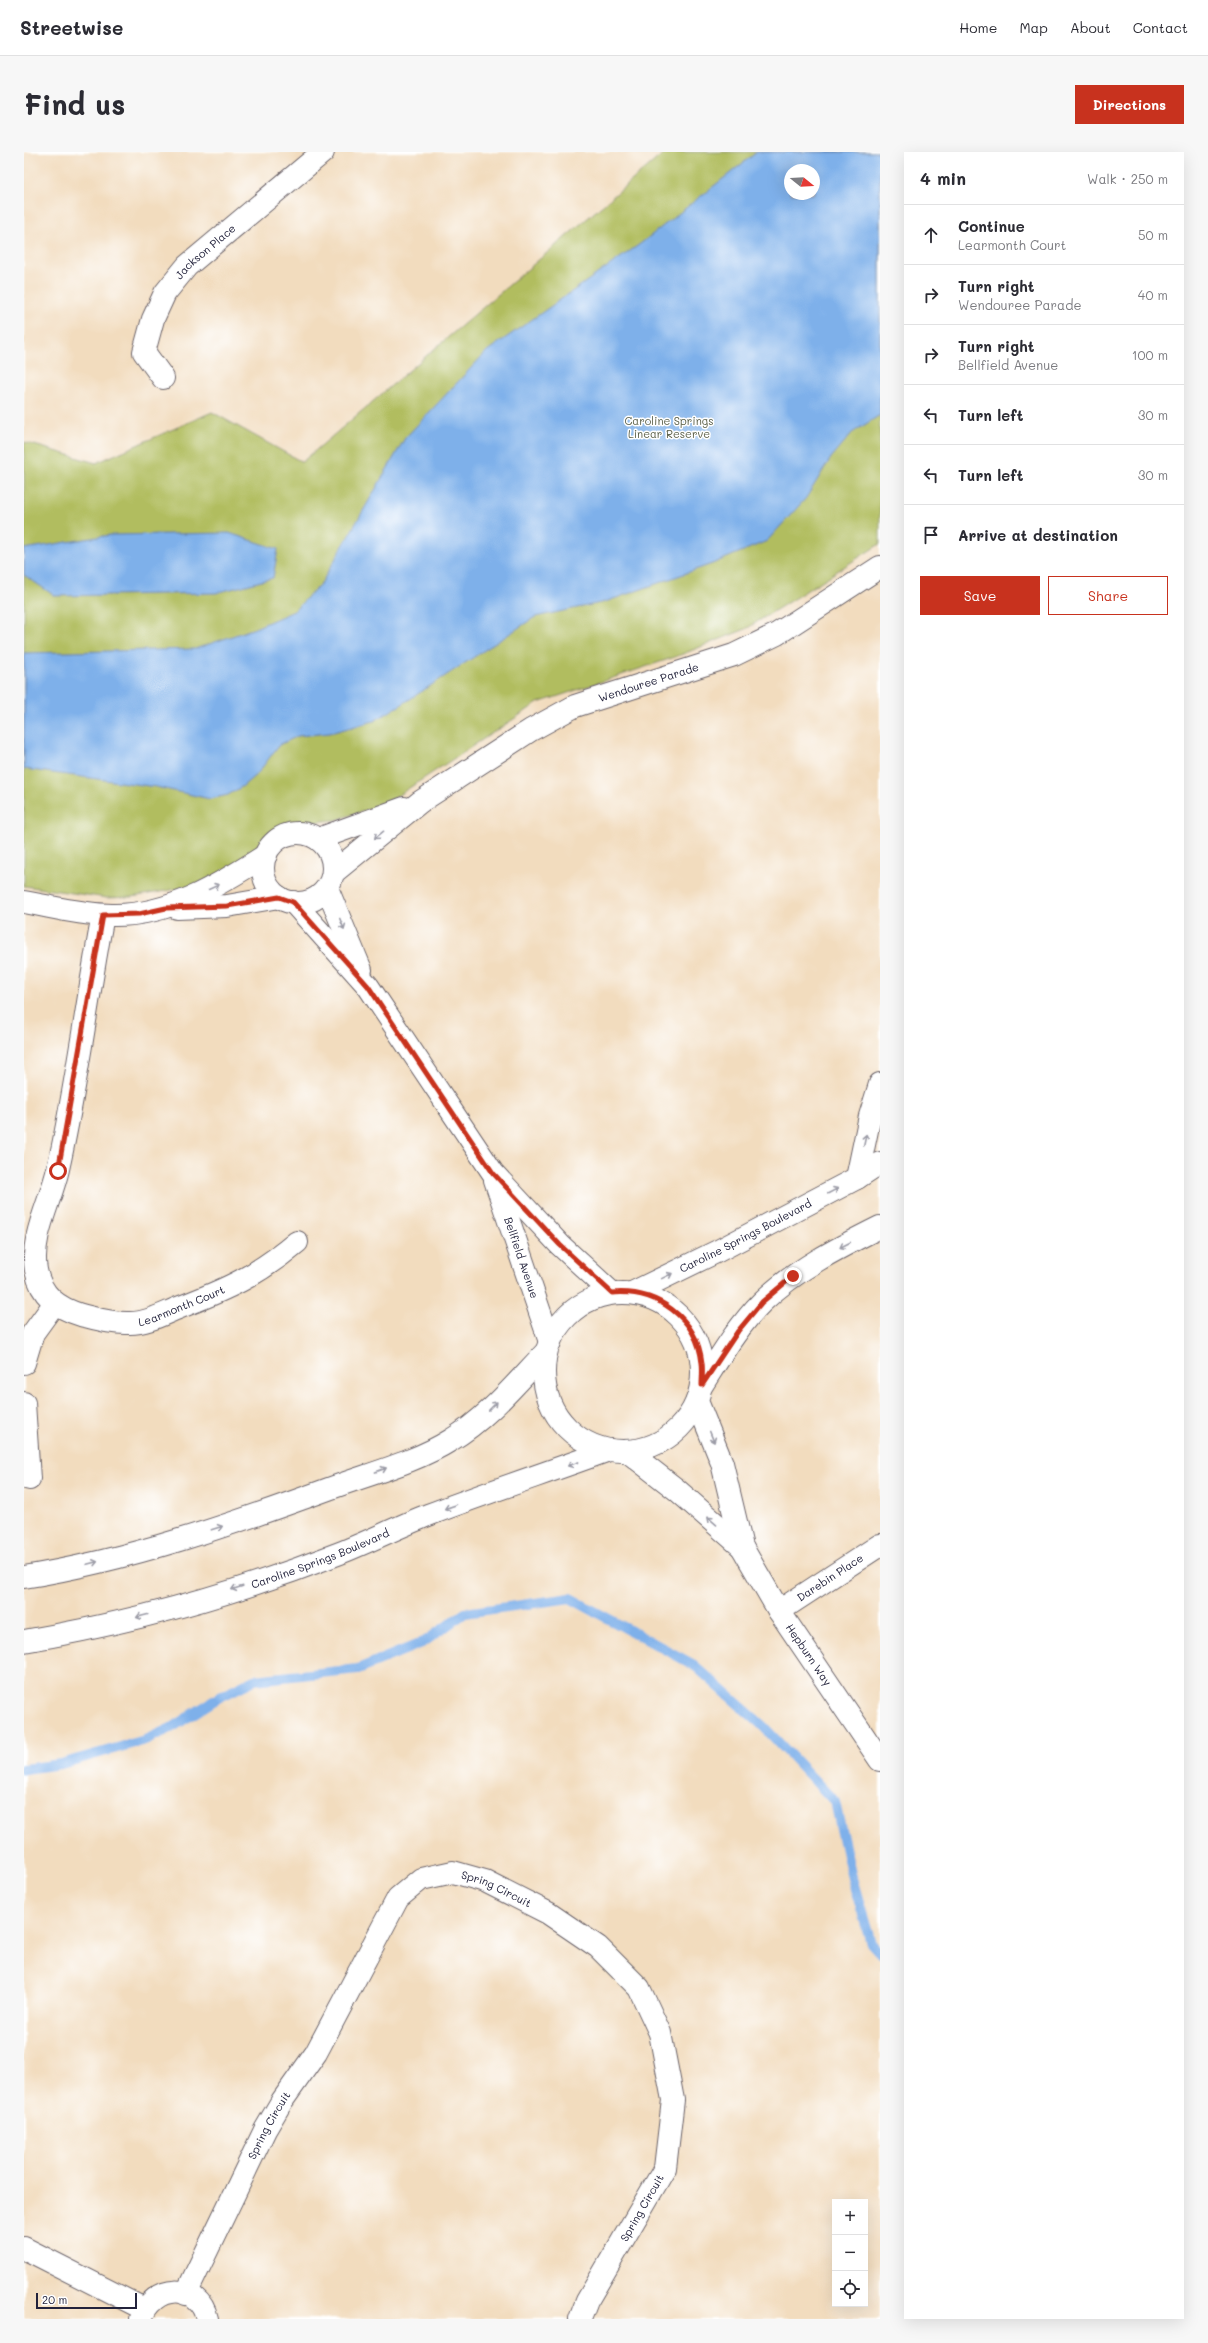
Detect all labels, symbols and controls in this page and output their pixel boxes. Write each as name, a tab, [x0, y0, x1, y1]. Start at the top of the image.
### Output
text: Streetwise	[20, 15, 123, 40]
text: Home	[959, 18, 997, 37]
text: Map	[1019, 18, 1048, 37]
text: About	[1070, 18, 1111, 37]
text: Contact	[1133, 18, 1188, 37]
button: Directions	[1075, 85, 1184, 124]
text: Find us	[24, 86, 125, 122]
north arrow	[784, 164, 820, 200]
text: 4 min	[920, 167, 966, 189]
text: Walk · 250 m	[1087, 170, 1168, 187]
text: Continue	[958, 216, 1025, 236]
street label: Jackson Place	[171, 220, 239, 282]
icon: ahead	[920, 224, 942, 246]
text: 50 m	[1138, 226, 1168, 243]
text: Learmonth Court	[958, 236, 1066, 253]
text: Turn right	[958, 276, 1035, 296]
icon: right	[920, 284, 942, 306]
text: 40 m	[1138, 286, 1168, 303]
text: Wendouree Parade	[958, 296, 1081, 313]
text: Turn right	[958, 336, 1035, 356]
icon: right	[920, 344, 942, 366]
text: 100 m	[1132, 346, 1168, 363]
text: Bellfield Avenue	[958, 356, 1058, 373]
icon: left	[920, 404, 942, 426]
text: Turn left	[958, 405, 1023, 425]
text: 30 m	[1138, 406, 1168, 423]
park label: Caroline Springs Linear Reserve	[625, 413, 714, 441]
icon: left	[920, 464, 942, 486]
text: Turn left	[958, 465, 1023, 485]
text: 30 m	[1138, 466, 1168, 483]
icon: arrive	[920, 524, 942, 546]
text: Arrive at destination	[958, 525, 1118, 545]
button: Save	[920, 576, 1040, 615]
button: Share	[1048, 576, 1168, 615]
street label: Wendouree Parade	[596, 659, 701, 705]
one-way arrow	[374, 831, 384, 840]
one-way arrow	[208, 883, 220, 890]
one-way arrow	[339, 917, 346, 929]
one-way arrow	[862, 1134, 870, 1147]
route start	[49, 1162, 67, 1180]
one-way arrow	[827, 1187, 839, 1194]
street label: Caroline Springs Boulevard	[677, 1195, 814, 1276]
street label: Bellfield Avenue	[501, 1215, 543, 1300]
one-way arrow	[839, 1242, 851, 1249]
route end	[784, 1267, 802, 1285]
one-way arrow	[661, 1271, 673, 1279]
street label: Learmonth Court	[137, 1282, 227, 1329]
one-way arrow	[488, 1401, 498, 1411]
one-way arrow	[708, 1430, 716, 1442]
one-way arrow	[567, 1460, 579, 1468]
one-way arrow	[375, 1465, 387, 1473]
one-way arrow	[445, 1504, 457, 1512]
one-way arrow	[707, 1516, 717, 1526]
one-way arrow	[210, 1523, 222, 1531]
street label: Caroline Springs Boulevard	[249, 1525, 391, 1591]
street label: Darebin Place	[794, 1550, 866, 1604]
one-way arrow	[85, 1559, 98, 1566]
one-way arrow	[231, 1585, 244, 1592]
one-way arrow	[135, 1613, 148, 1620]
street label: Hepburn Way	[783, 1620, 836, 1689]
street label: Spring Circuit	[460, 1867, 534, 1910]
street label: Spring Circuit	[244, 2088, 294, 2162]
street label: Spring Circuit	[616, 2171, 667, 2244]
map controls	[832, 2199, 868, 2307]
button: +	[832, 2199, 868, 2235]
button: −	[832, 2235, 868, 2271]
button: locate	[832, 2271, 868, 2307]
scale bar	[36, 2291, 137, 2310]
text: 20 m	[42, 2292, 67, 2307]

